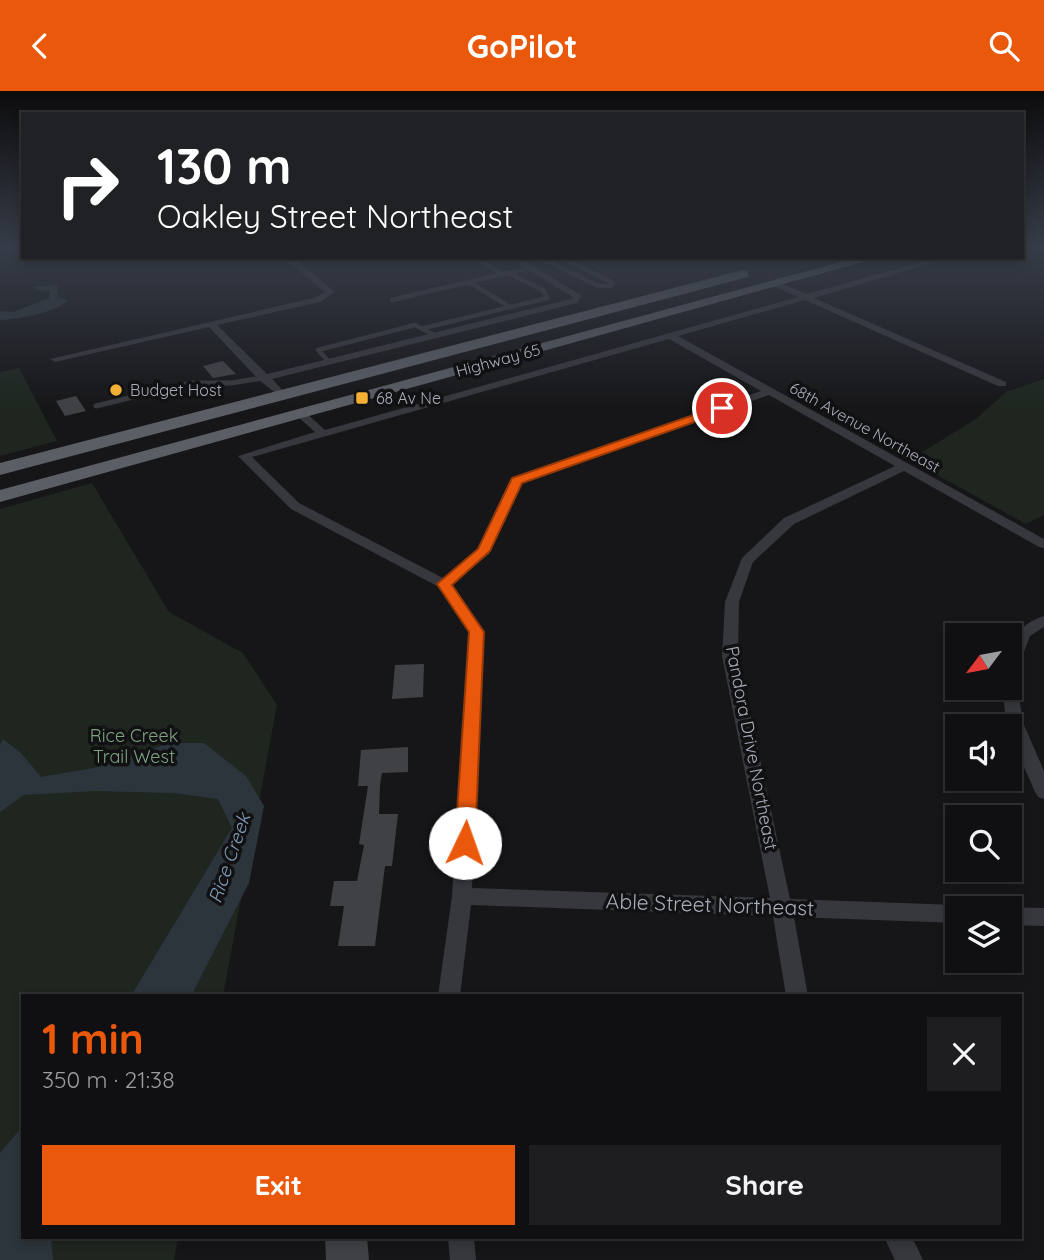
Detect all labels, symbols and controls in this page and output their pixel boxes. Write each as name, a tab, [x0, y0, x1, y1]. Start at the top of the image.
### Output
text: GoPilot	[467, 26, 577, 66]
icon: back	[21, 27, 59, 65]
icon: search	[985, 27, 1023, 65]
text: 130 m	[157, 135, 291, 196]
icon: right	[42, 140, 133, 231]
text: Oakley Street Northeast	[157, 196, 513, 236]
street label: Highway 65	[454, 339, 542, 381]
street label: 68th Avenue Northeast	[786, 377, 944, 477]
pin	[692, 378, 752, 438]
place label: Budget Host	[130, 380, 222, 400]
marker: Budget Host	[108, 382, 124, 398]
place label: 68 Av Ne	[376, 388, 441, 408]
icon: arrive	[703, 389, 741, 427]
marker: 68 Av Ne	[354, 390, 370, 406]
north arrow	[945, 623, 1022, 700]
map controls	[945, 623, 1022, 973]
street label: Pandora Drive Northeast	[721, 644, 783, 852]
button: sound	[945, 714, 1022, 791]
park label: Rice Creek Trail West	[90, 724, 178, 768]
button: search	[945, 805, 1022, 882]
position arrow	[428, 806, 502, 880]
water label: Rice Creek	[202, 808, 256, 906]
street label: Able Street Northeast	[605, 887, 815, 921]
button: layers	[945, 896, 1022, 973]
text: 1 min	[42, 1012, 144, 1065]
button: close	[927, 1017, 1001, 1091]
text: 350 m · 21:38	[42, 1065, 175, 1094]
button: Exit	[42, 1145, 515, 1225]
button: Share	[529, 1145, 1001, 1225]

